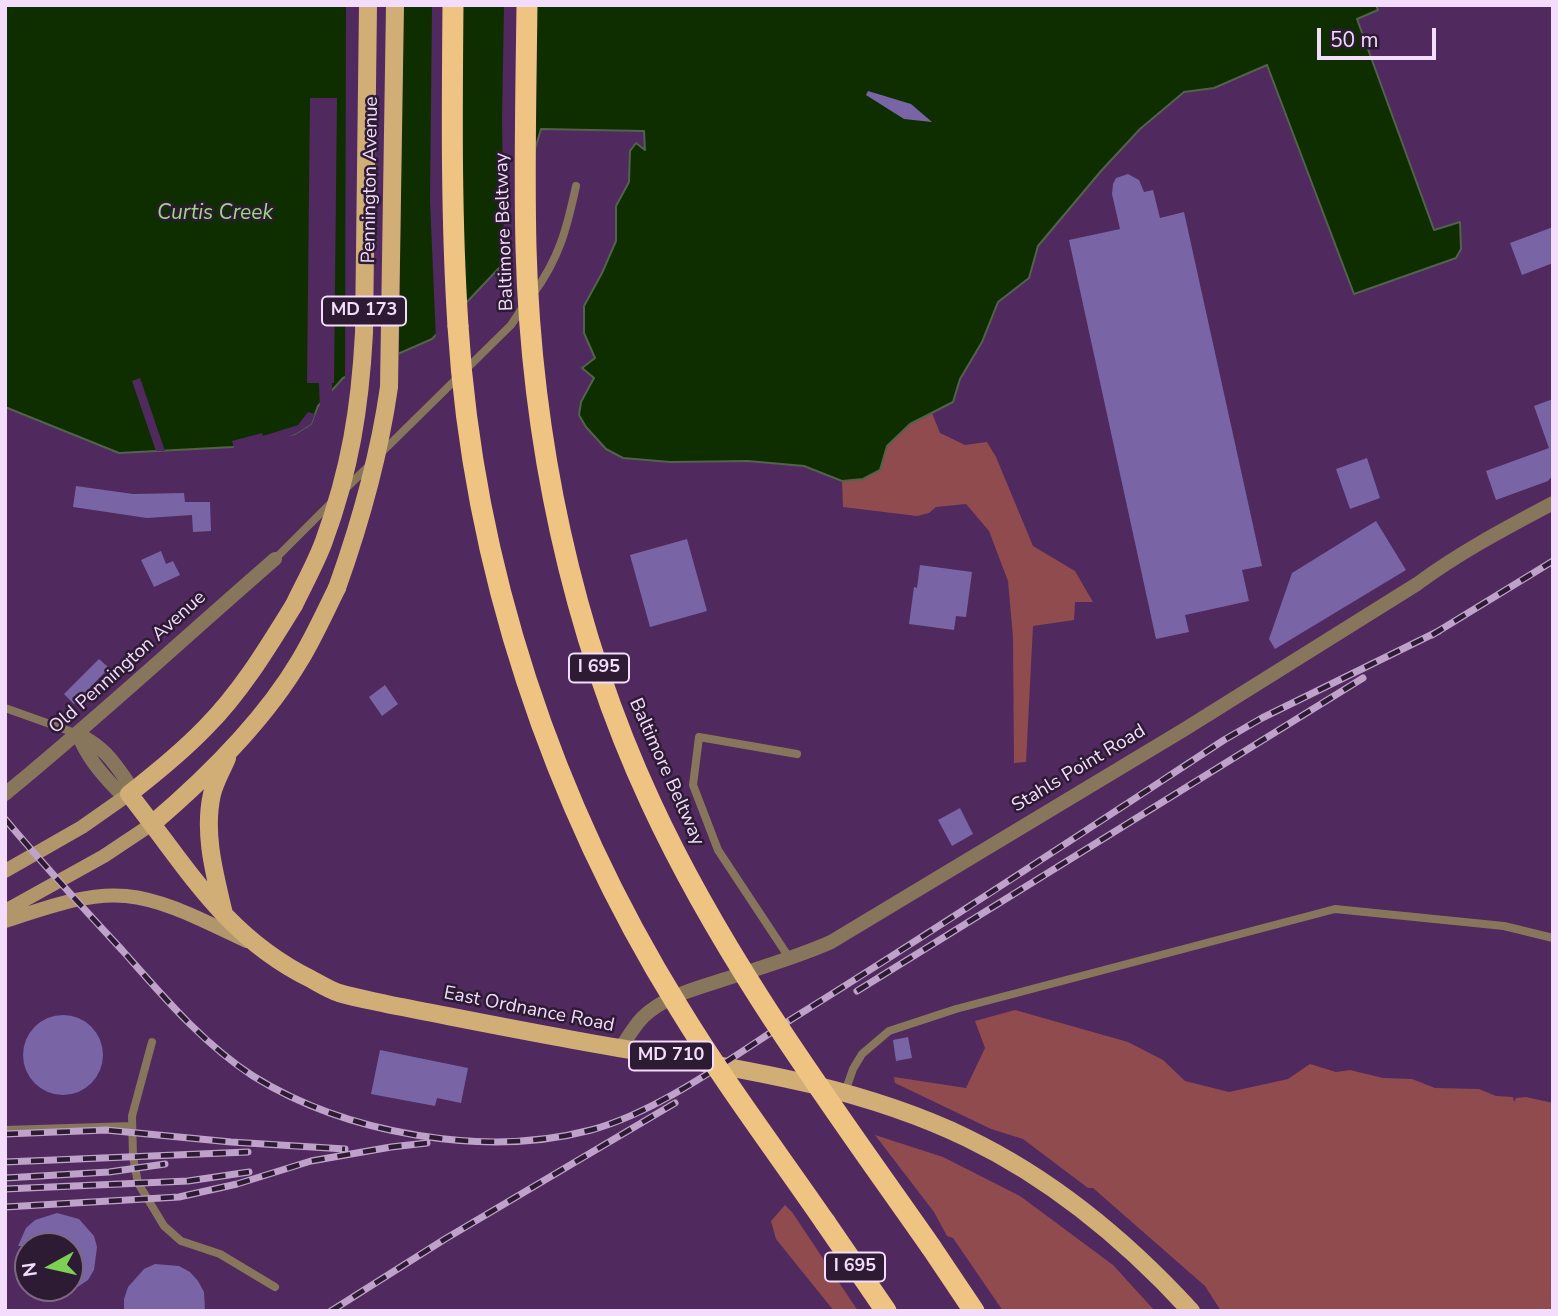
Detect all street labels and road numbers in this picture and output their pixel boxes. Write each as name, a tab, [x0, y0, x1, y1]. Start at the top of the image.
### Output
street label: Pennington Avenue	[358, 96, 384, 264]
street label: Baltimore Beltway	[491, 152, 519, 312]
road number: MD 173	[322, 296, 406, 326]
street label: Old Pennington Avenue	[45, 587, 211, 739]
road number: I 695	[569, 654, 629, 682]
street label: Baltimore Beltway	[623, 695, 709, 849]
street label: Stahls Point Road	[1008, 720, 1150, 818]
street label: East Ordnance Road	[442, 982, 616, 1038]
road number: MD 710	[629, 1042, 713, 1070]
road number: I 695	[825, 1252, 885, 1282]

